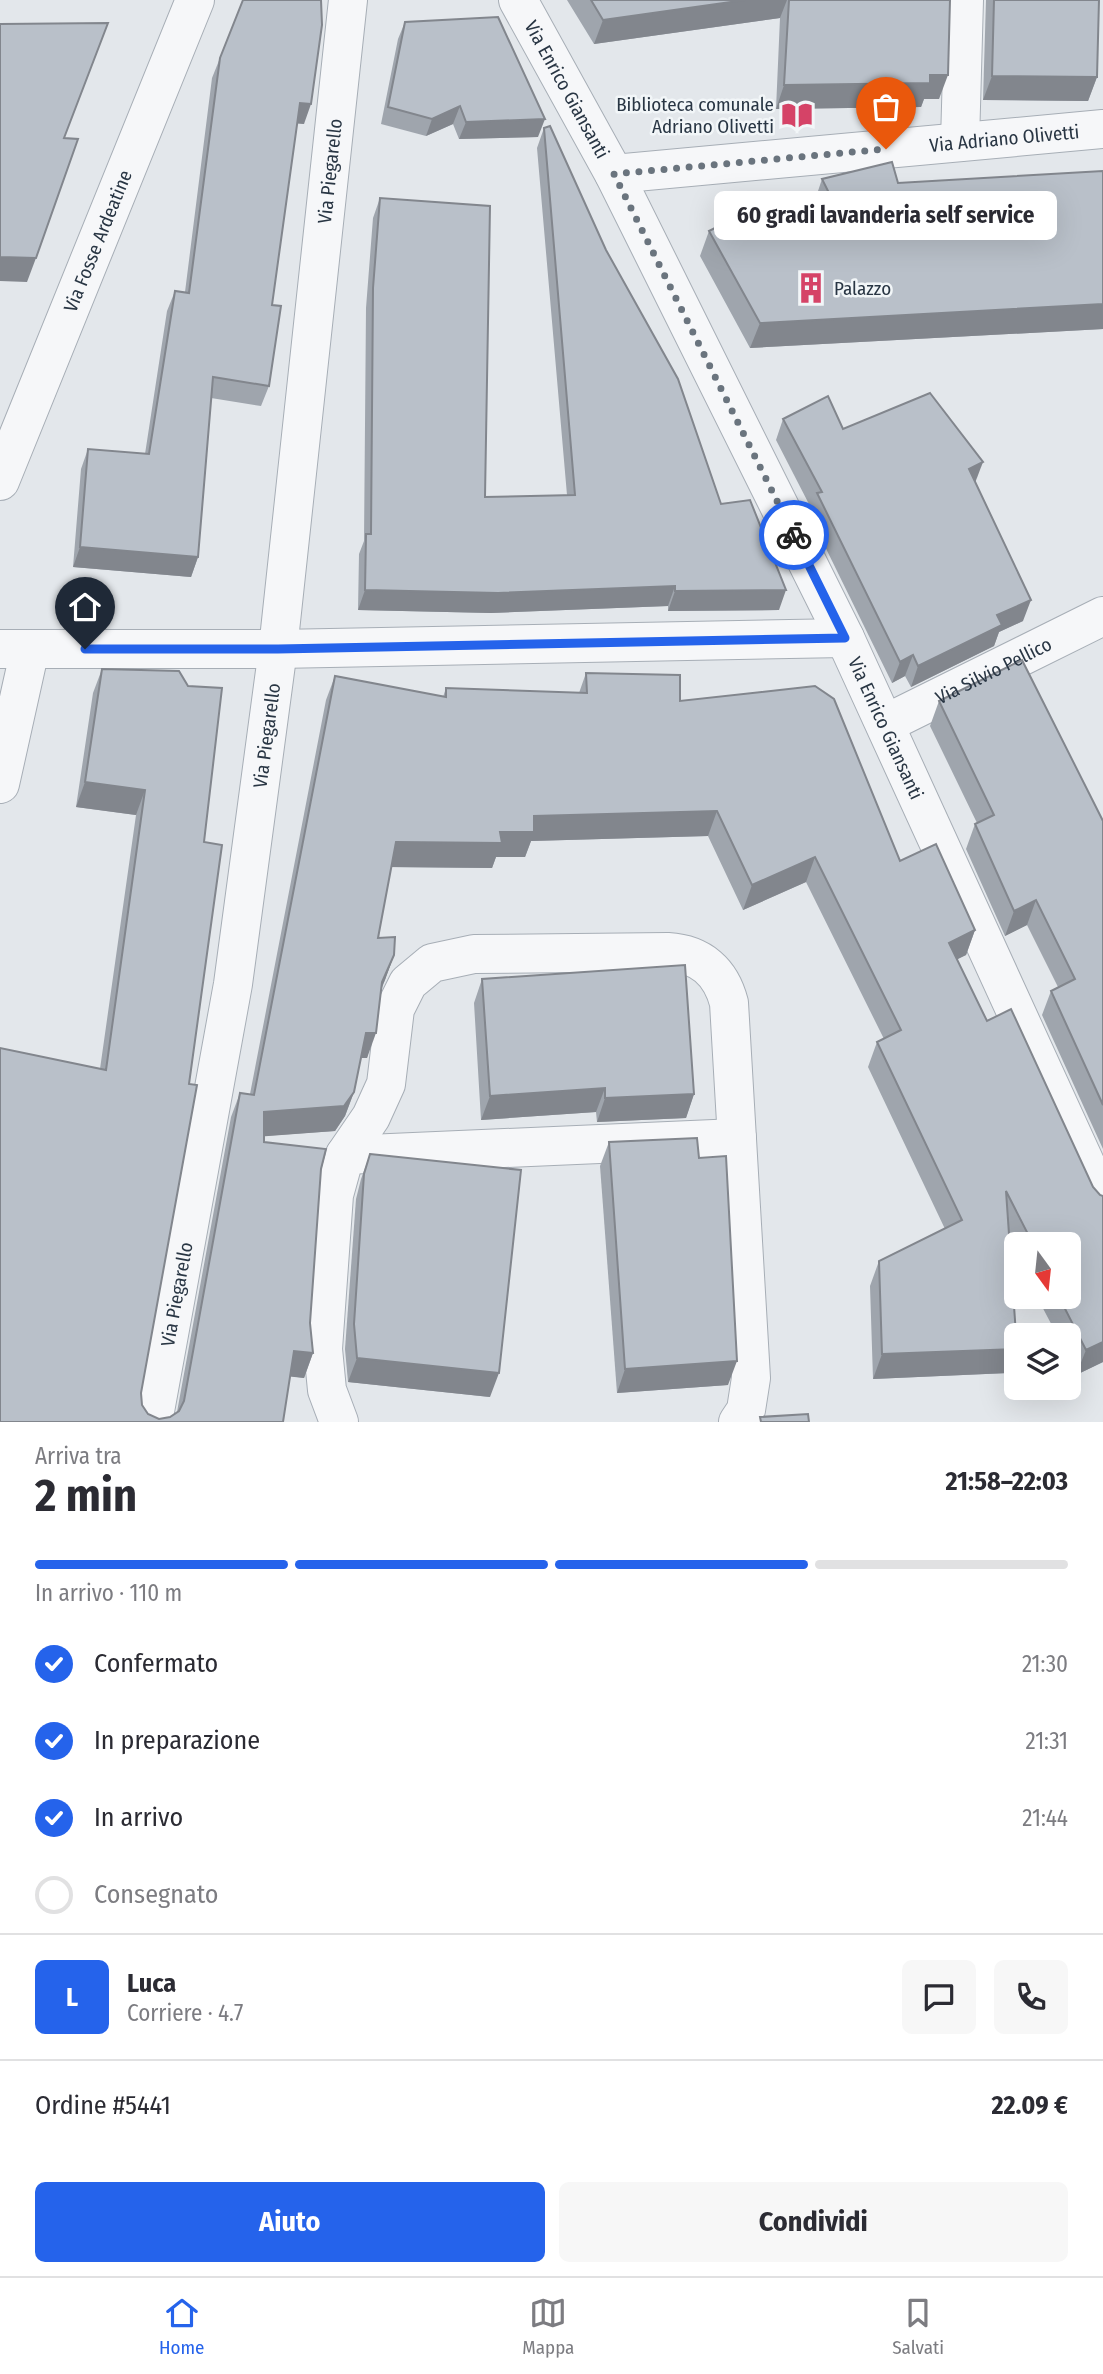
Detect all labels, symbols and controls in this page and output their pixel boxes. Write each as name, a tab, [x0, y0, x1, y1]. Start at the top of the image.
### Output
street label: Via Enrico Giansanti	[520, 16, 615, 162]
pin	[856, 77, 916, 149]
icon: bag	[867, 88, 905, 126]
place label: Biblioteca comunale Adriano Olivetti	[616, 93, 774, 138]
library icon: Biblioteca comunale Adriano Olivetti	[780, 98, 814, 132]
street label: Via Piegarello	[312, 117, 347, 225]
street label: Via Adriano Olivetti	[928, 120, 1080, 156]
street label: Via Fosse Ardeatine	[58, 167, 136, 315]
callout: 60 gradi lavanderia self service	[714, 191, 1058, 240]
text: 60 gradi lavanderia self service	[737, 201, 1034, 229]
building icon: Palazzo	[794, 271, 828, 305]
place label: Palazzo	[834, 277, 891, 300]
courier	[759, 500, 829, 570]
icon: bike	[775, 516, 813, 554]
pin	[55, 577, 115, 649]
icon: home	[66, 588, 104, 626]
street label: Via Silvio Pellico	[932, 632, 1055, 709]
street label: Via Enrico Giansanti	[844, 653, 929, 803]
street label: Via Piegarello	[248, 682, 285, 789]
north arrow	[1004, 1232, 1082, 1309]
map controls	[1004, 1232, 1081, 1400]
street label: Via Piegarello	[156, 1240, 197, 1348]
button: layers	[1004, 1323, 1081, 1400]
text: Arriva tra	[35, 1442, 122, 1470]
text: 21:58–22:03	[945, 1466, 1068, 1497]
text: 2 min	[35, 1468, 137, 1523]
text: In arrivo · 110 m	[35, 1579, 182, 1607]
icon: check	[35, 1645, 73, 1683]
text: Confermato	[94, 1648, 218, 1679]
text: 21:30	[1022, 1650, 1068, 1678]
icon: check	[35, 1722, 73, 1760]
text: In preparazione	[94, 1725, 260, 1756]
text: 21:31	[1026, 1727, 1068, 1755]
icon: check	[35, 1799, 73, 1837]
text: In arrivo	[94, 1802, 183, 1833]
text: 21:44	[1022, 1804, 1068, 1832]
text: Consegnato	[94, 1879, 218, 1910]
button: chat	[902, 1960, 976, 2034]
button: phone	[994, 1960, 1068, 2034]
text: Luca	[127, 1968, 176, 1999]
text: L	[66, 1982, 78, 2013]
text: Corriere · 4.7	[127, 1999, 243, 2027]
text: Ordine #5441	[35, 2090, 171, 2121]
text: 22.09 €	[992, 2090, 1068, 2121]
button: Aiuto	[35, 2182, 545, 2262]
button: Condividi	[559, 2182, 1068, 2262]
tab: Home	[159, 2294, 204, 2359]
tab: Mappa	[522, 2294, 574, 2359]
tab: Salvati	[892, 2294, 944, 2359]

